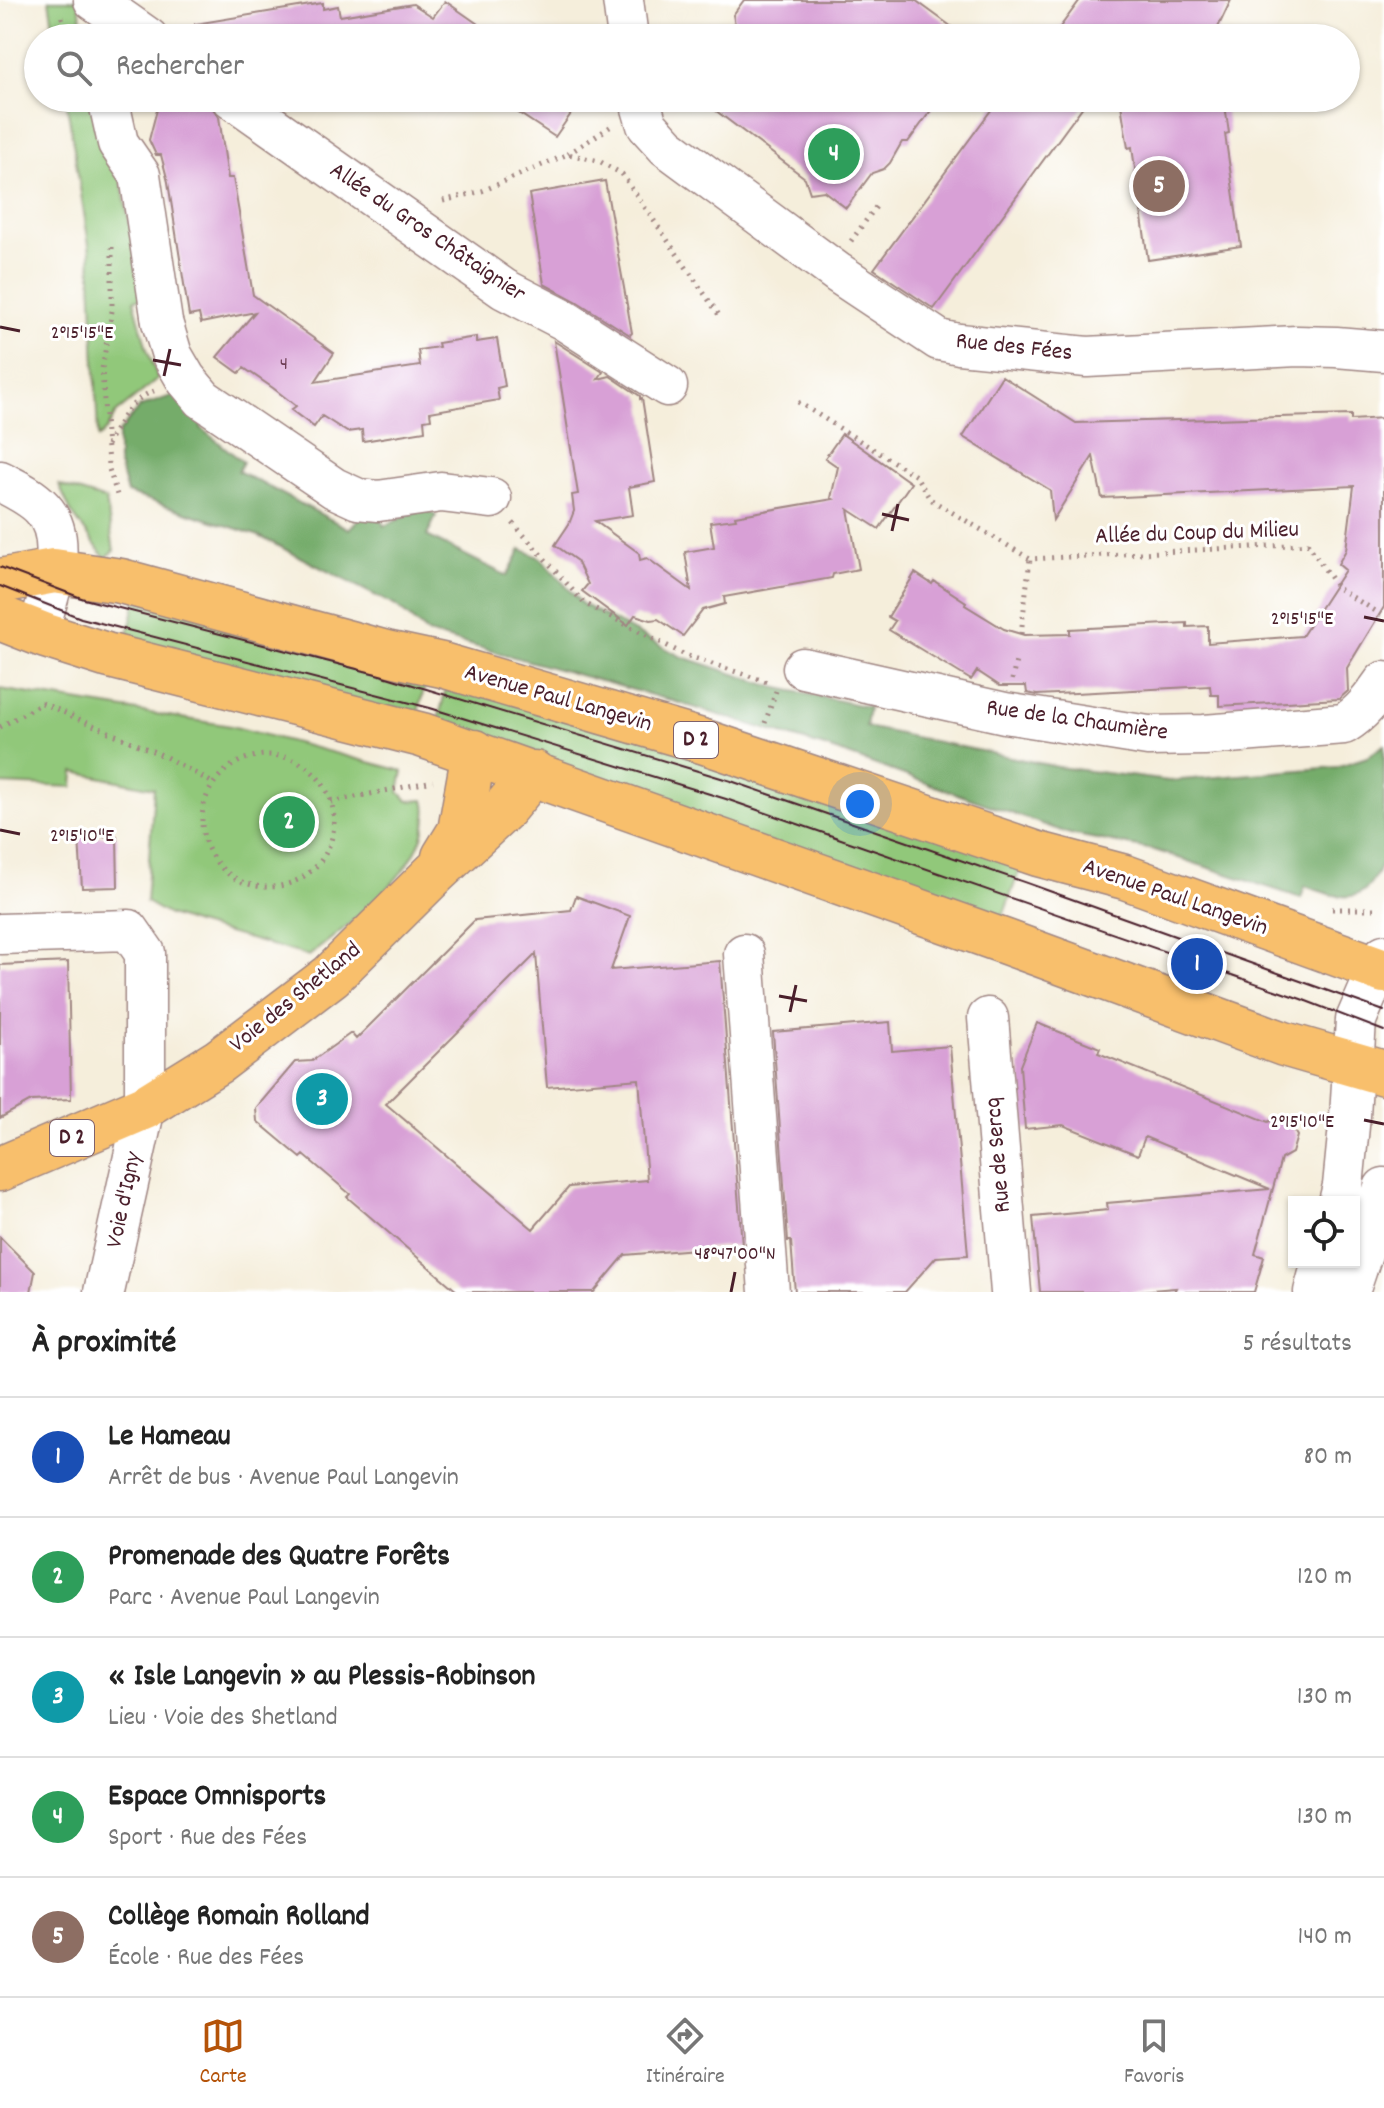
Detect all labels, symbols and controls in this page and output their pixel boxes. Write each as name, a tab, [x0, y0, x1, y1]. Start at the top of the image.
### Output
search box	[24, 24, 1360, 112]
icon: search	[52, 46, 96, 90]
text: Rechercher	[116, 47, 244, 90]
pin: 4	[808, 124, 860, 184]
street label: Allée du Gros Châtaignier	[322, 155, 532, 311]
pin: 5	[1133, 156, 1185, 216]
text: 2°15'15"E	[51, 320, 113, 348]
street label: Rue des Fées	[954, 325, 1074, 371]
house number: 4	[280, 351, 288, 379]
street label: Allée du Coup du Milieu	[1094, 513, 1300, 555]
text: 2°15'15"E	[1271, 606, 1333, 634]
street label: Avenue Paul Langevin	[460, 656, 656, 742]
street label: Rue de la Chaumière	[984, 691, 1170, 751]
road number: D 2	[674, 722, 718, 758]
your location	[840, 784, 880, 824]
pin: 2	[263, 792, 315, 852]
text: 2°15'10"E	[50, 823, 114, 851]
street label: Avenue Paul Langevin	[1078, 850, 1272, 946]
street label: Voie des Shetland	[223, 934, 369, 1062]
pin: 1	[1171, 934, 1223, 994]
pin: 3	[296, 1069, 348, 1129]
street label: Rue de Sercq	[977, 1096, 1021, 1214]
text: 2°15'10"E	[1270, 1109, 1334, 1137]
road number: D 2	[50, 1120, 94, 1156]
street label: Voie d'Igny	[98, 1148, 152, 1251]
map controls	[1288, 1196, 1360, 1268]
button: locate	[1288, 1196, 1360, 1268]
text: 48°47'00"N	[694, 1241, 776, 1269]
text: À proximité	[32, 1320, 176, 1369]
text: 5 résultats	[1242, 1326, 1352, 1363]
text: Le Hameau	[108, 1417, 231, 1460]
text: 1	[55, 1439, 61, 1476]
text: 80 m	[1304, 1439, 1352, 1476]
text: Arrêt de bus · Avenue Paul Langevin	[108, 1460, 459, 1497]
text: Promenade des Quatre Forêts	[108, 1537, 450, 1580]
text: 2	[52, 1559, 64, 1596]
text: 120 m	[1297, 1559, 1352, 1596]
text: Parc · Avenue Paul Langevin	[108, 1580, 380, 1617]
text: « Isle Langevin » au Plessis-Robinson	[108, 1657, 535, 1700]
text: 3	[52, 1679, 64, 1716]
text: 130 m	[1297, 1679, 1352, 1716]
text: Lieu · Voie des Shetland	[108, 1700, 338, 1737]
text: Espace Omnisports	[108, 1777, 326, 1820]
text: 4	[53, 1799, 63, 1836]
text: 130 m	[1297, 1799, 1352, 1836]
text: Sport · Rue des Fées	[108, 1820, 307, 1857]
text: Collège Romain Rolland	[108, 1897, 370, 1940]
text: 5	[52, 1919, 64, 1956]
text: 140 m	[1298, 1919, 1352, 1956]
text: École · Rue des Fées	[108, 1940, 304, 1977]
tab: Carte	[200, 2014, 247, 2093]
tab: Itinéraire	[646, 2014, 725, 2093]
tab: Favoris	[1124, 2014, 1184, 2093]

